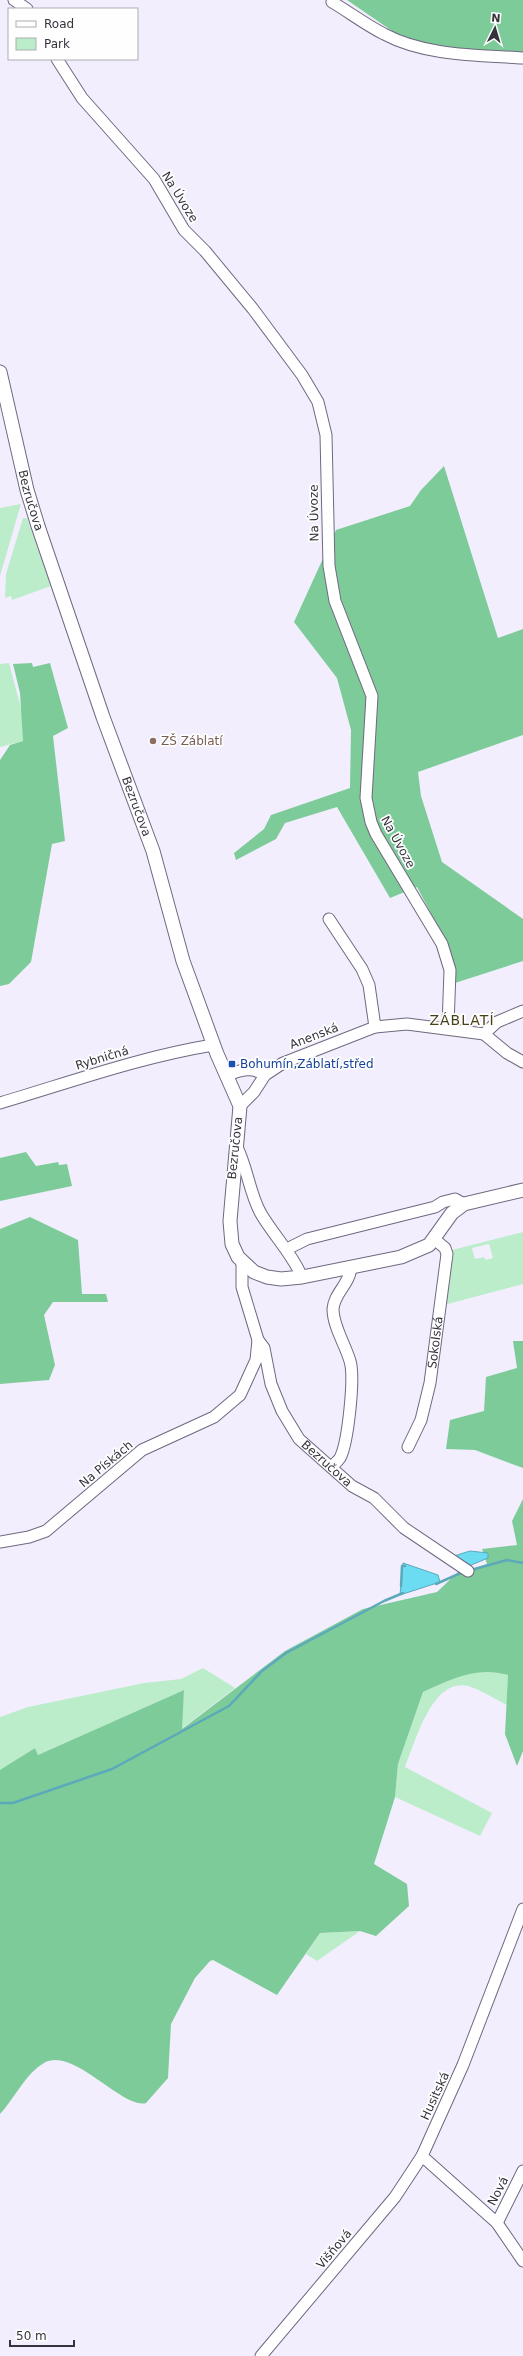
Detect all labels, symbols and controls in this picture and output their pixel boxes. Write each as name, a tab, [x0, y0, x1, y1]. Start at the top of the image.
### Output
legend	[8, 8, 138, 60]
north arrow	[475, 8, 515, 48]
text: N	[491, 12, 501, 25]
text: Road	[44, 17, 74, 31]
text: Park	[44, 37, 70, 51]
street label: Na Úvoze	[159, 169, 202, 225]
street label: Bezručova	[16, 468, 46, 533]
street label: Na Úvoze	[306, 484, 321, 542]
place label: ZŠ Záblatí	[161, 733, 223, 748]
marker: ZŠ Záblatí	[148, 736, 158, 746]
street label: Bezručova	[119, 775, 154, 838]
street label: Na Úvoze	[378, 813, 419, 870]
district label: ZÁBLATÍ	[429, 1012, 495, 1028]
street label: Anenská	[288, 1020, 340, 1052]
street label: Rybničná	[74, 1043, 130, 1073]
place label: Bohumín,Záblatí,střed	[240, 1057, 374, 1071]
marker: Bohumín,Záblatí,střed	[227, 1059, 237, 1069]
street label: Bezručova	[225, 1116, 245, 1180]
street label: Sokolská	[425, 1315, 446, 1369]
street label: Bezručova	[299, 1437, 355, 1490]
street label: Na Pískách	[77, 1438, 135, 1490]
street label: Husitská	[418, 2070, 452, 2122]
street label: Nová	[485, 2174, 511, 2208]
street label: Višňová	[314, 2227, 354, 2271]
scale bar	[10, 2322, 74, 2348]
text: 50 m	[16, 2329, 47, 2343]

